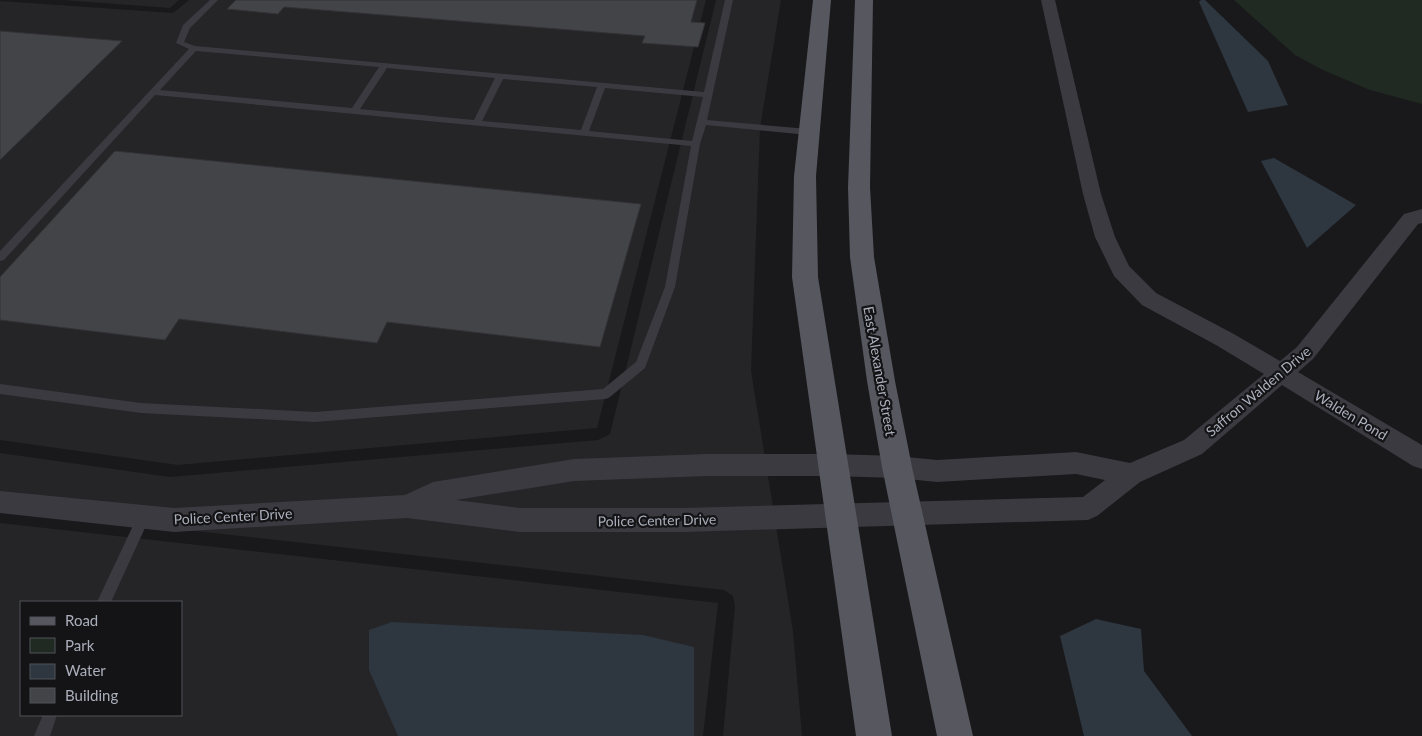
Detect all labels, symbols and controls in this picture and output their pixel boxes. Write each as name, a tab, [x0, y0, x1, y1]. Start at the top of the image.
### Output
street label: East Alexander Street	[860, 305, 900, 437]
street label: Saffron Walden Drive	[1202, 342, 1314, 440]
street label: Walden Pond	[1311, 387, 1391, 443]
street label: Police Center Drive	[173, 504, 293, 528]
street label: Police Center Drive	[598, 510, 716, 530]
legend	[20, 601, 182, 716]
text: Road	[65, 611, 98, 629]
text: Park	[65, 636, 95, 654]
text: Water	[65, 661, 106, 679]
text: Building	[65, 686, 118, 704]

